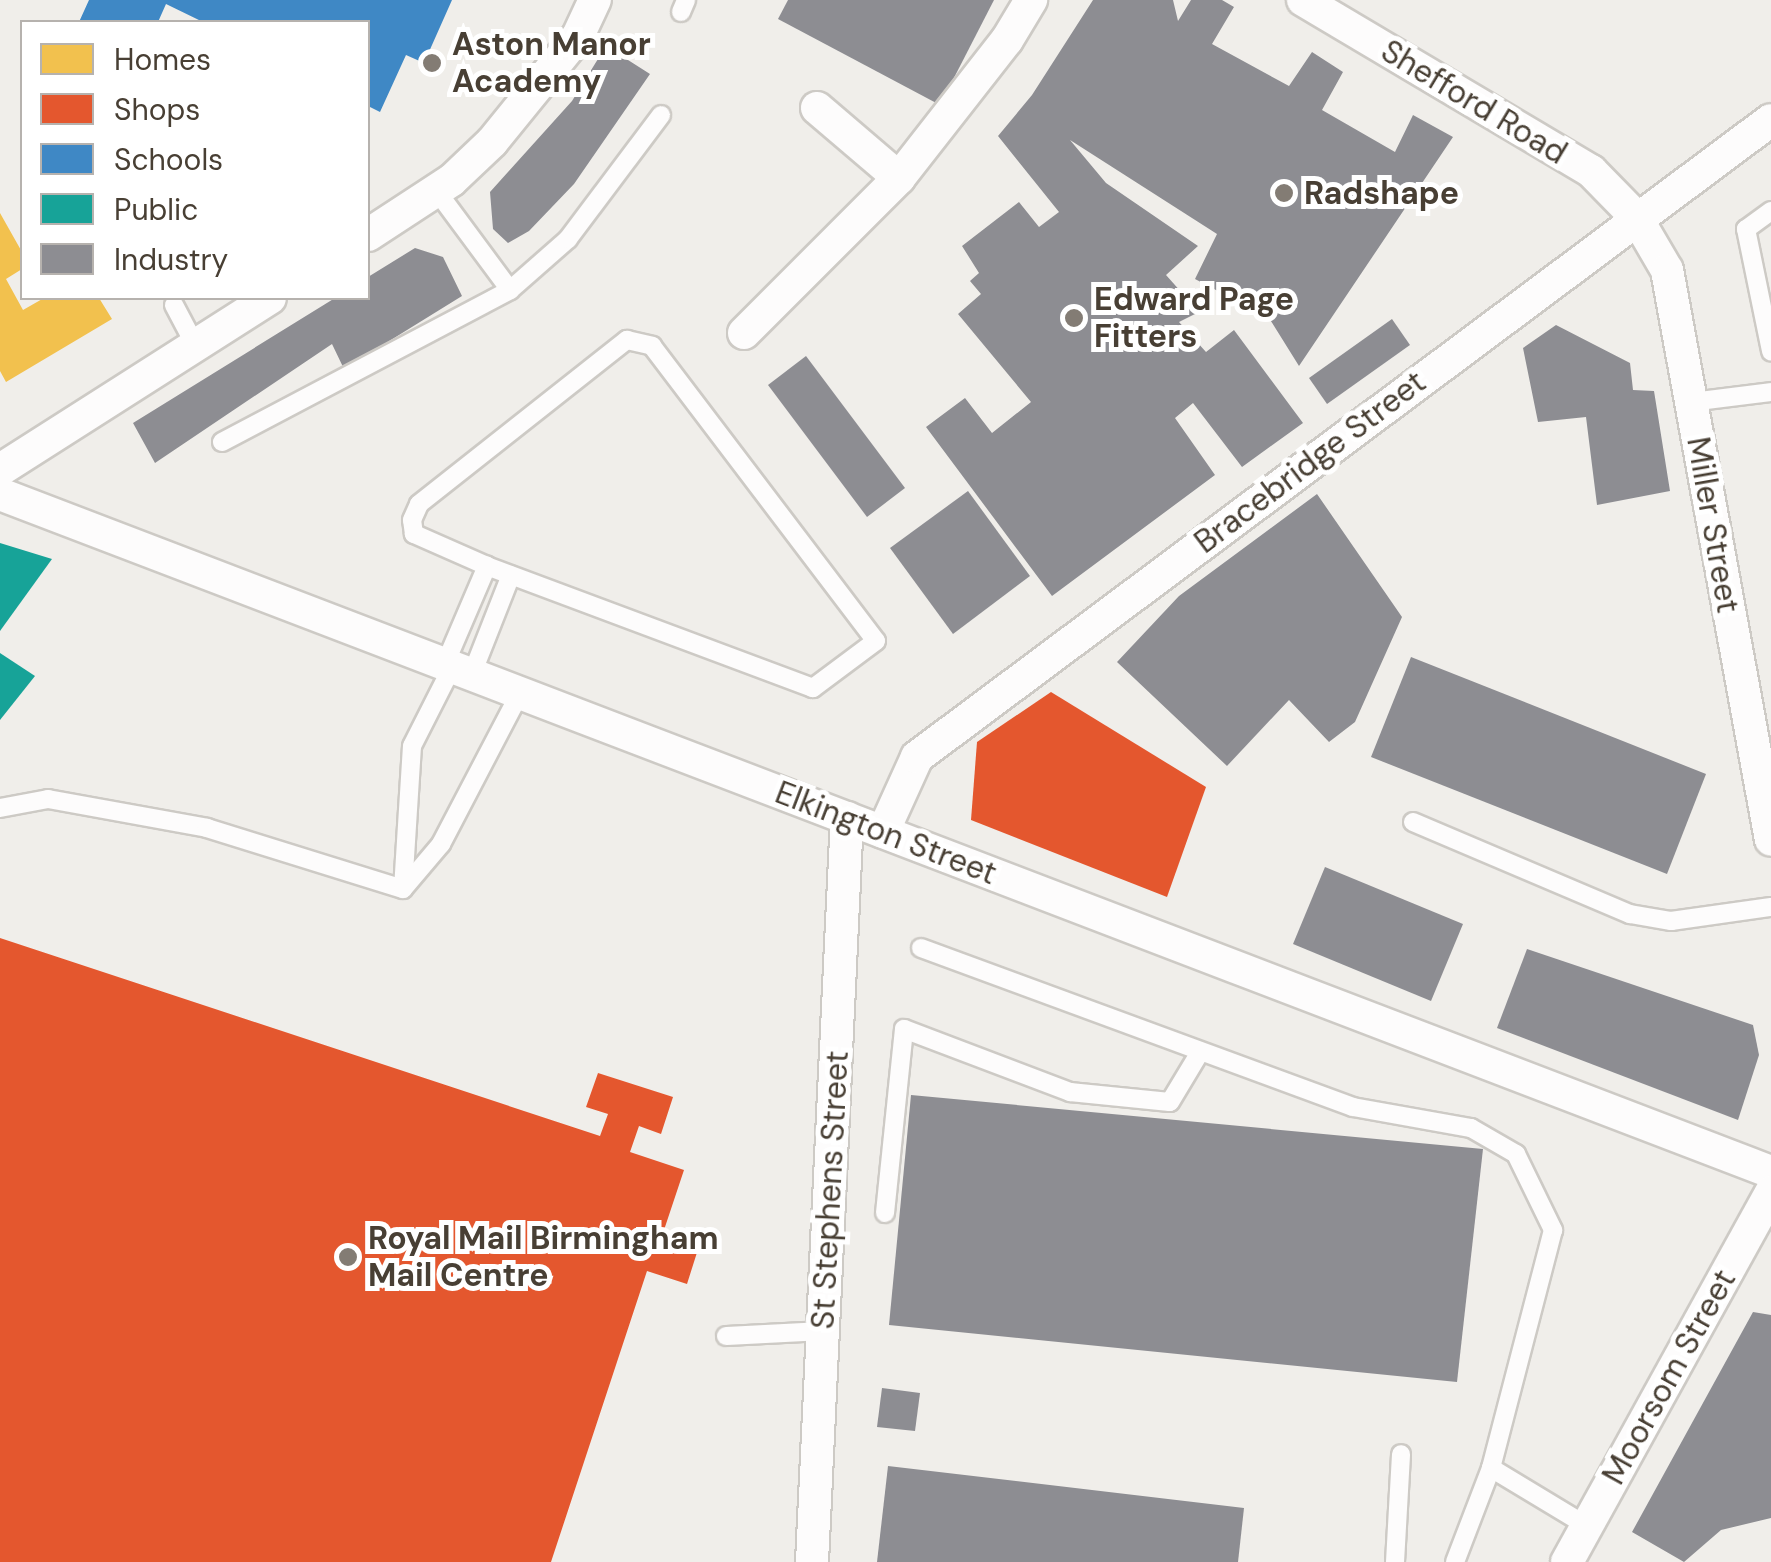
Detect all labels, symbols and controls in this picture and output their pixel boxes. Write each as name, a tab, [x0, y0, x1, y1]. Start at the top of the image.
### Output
legend	[20, 20, 370, 300]
place label: Aston Manor Academy	[452, 26, 651, 101]
street label: Shefford Road	[1374, 32, 1574, 172]
text: Homes	[114, 40, 211, 79]
marker: Aston Manor Academy	[421, 52, 443, 74]
text: Shops	[114, 90, 200, 129]
text: Schools	[114, 140, 223, 179]
place label: Radshape	[1304, 174, 1459, 212]
marker: Radshape	[1273, 182, 1295, 204]
text: Public	[114, 190, 198, 229]
text: Industry	[114, 240, 228, 279]
place label: Edward Page Fitters	[1094, 281, 1294, 356]
marker: Edward Page Fitters	[1063, 307, 1085, 329]
street label: Bracebridge Street	[1187, 363, 1433, 561]
street label: Miller Street	[1679, 434, 1747, 616]
street label: Elkington Street	[770, 773, 1002, 893]
street label: St Stephens Street	[804, 1050, 856, 1330]
place label: Royal Mail Birmingham Mail Centre	[368, 1220, 719, 1295]
marker: Royal Mail Birmingham Mail Centre	[337, 1246, 359, 1268]
street label: Moorsom Street	[1594, 1263, 1744, 1491]

